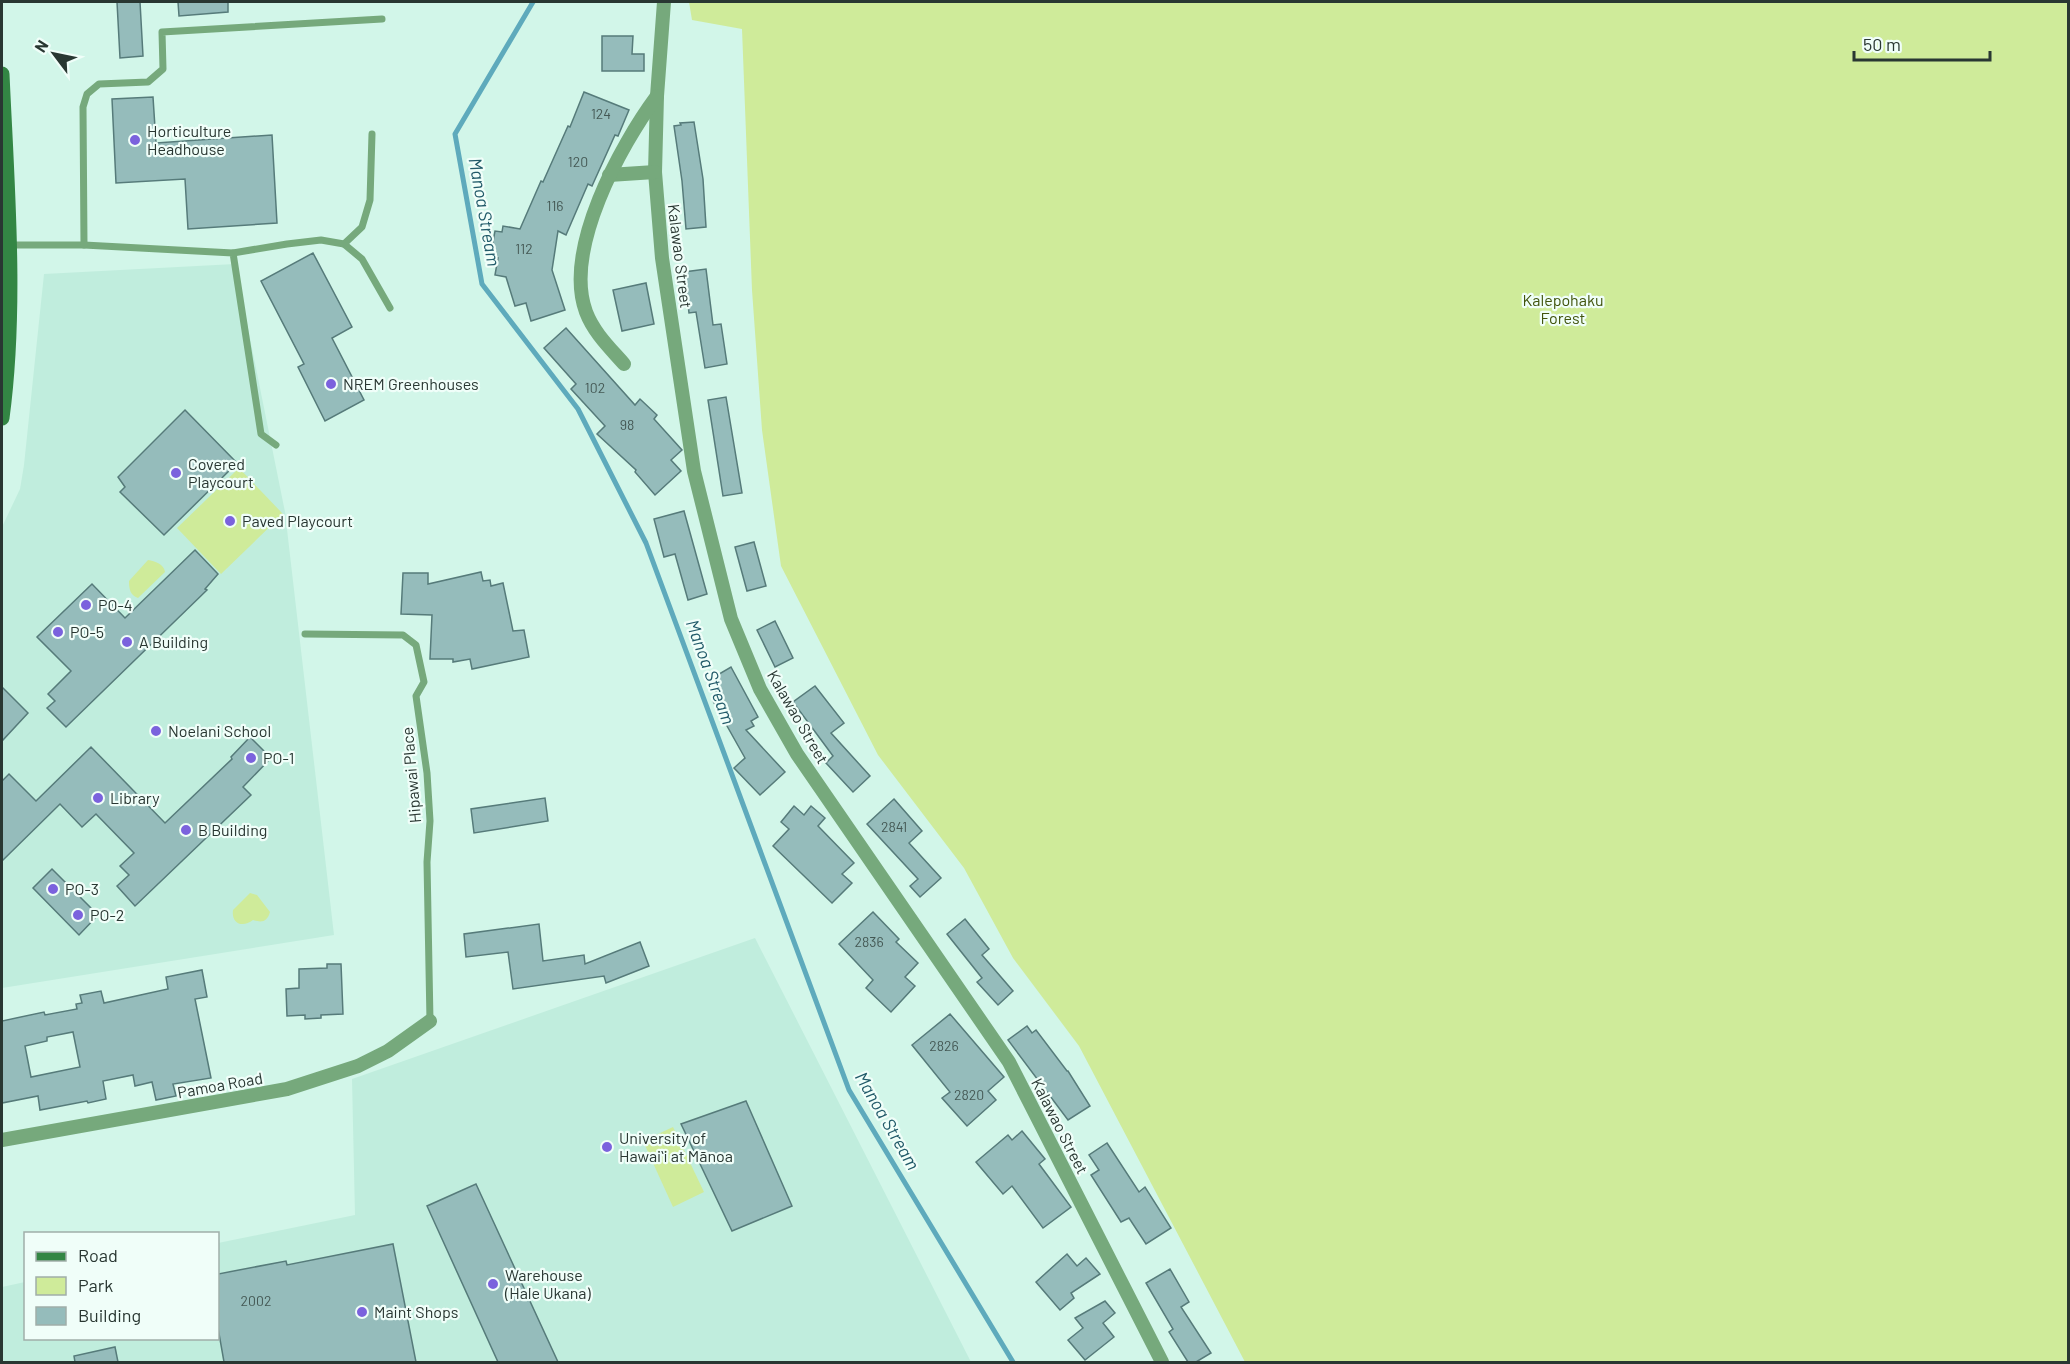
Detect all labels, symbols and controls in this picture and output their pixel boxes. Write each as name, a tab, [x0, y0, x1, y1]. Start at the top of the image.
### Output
north arrow	[24, 24, 84, 84]
scale bar	[1854, 24, 1990, 62]
text: 50 m	[1863, 33, 1901, 55]
text: N	[30, 36, 52, 55]
house number: 124	[591, 105, 611, 122]
place label: Horticulture Headhouse	[147, 121, 231, 158]
marker: Horticulture Headhouse	[128, 133, 142, 147]
house number: 120	[568, 153, 588, 170]
water label: Manoa Stream	[465, 156, 505, 268]
house number: 116	[546, 197, 564, 214]
street label: Kalawao Street	[665, 203, 696, 309]
house number: 112	[515, 240, 533, 257]
park label: Kalepohaku Forest	[1523, 290, 1604, 327]
place label: NREM Greenhouses	[343, 374, 479, 393]
marker: NREM Greenhouses	[324, 377, 338, 391]
house number: 102	[585, 379, 605, 396]
house number: 98	[620, 416, 634, 433]
place label: Covered Playcourt	[188, 454, 254, 491]
marker: Covered Playcourt	[169, 466, 183, 480]
place label: Paved Playcourt	[242, 511, 353, 530]
marker: Paved Playcourt	[223, 514, 237, 528]
place label: PO-4	[98, 595, 133, 614]
marker: PO-4	[79, 598, 93, 612]
water label: Manoa Stream	[682, 616, 740, 727]
place label: PO-5	[70, 622, 104, 641]
marker: PO-5	[51, 625, 65, 639]
place label: A Building	[139, 632, 208, 651]
marker: A Building	[120, 635, 134, 649]
street label: Kalawao Street	[764, 667, 833, 767]
place label: Noelani School	[168, 721, 271, 740]
marker: Noelani School	[149, 724, 163, 738]
street label: Hipawai Place	[397, 726, 424, 824]
place label: PO-1	[263, 748, 294, 767]
marker: PO-1	[244, 751, 258, 765]
place label: Library	[110, 788, 160, 807]
marker: Library	[91, 791, 105, 805]
house number: 2841	[881, 818, 907, 835]
place label: B Building	[198, 820, 267, 839]
marker: B Building	[179, 823, 193, 837]
place label: PO-3	[65, 879, 99, 898]
marker: PO-3	[46, 882, 60, 896]
place label: PO-2	[90, 905, 124, 924]
marker: PO-2	[71, 908, 85, 922]
house number: 2836	[854, 933, 884, 950]
house number: 2826	[929, 1037, 959, 1054]
water label: Manoa Stream	[851, 1067, 925, 1174]
street label: Pamoa Road	[176, 1068, 264, 1101]
street label: Kalawao Street	[1028, 1075, 1093, 1177]
house number: 2820	[954, 1086, 984, 1103]
place label: University of Hawaiʻi at Mānoa	[619, 1128, 733, 1165]
marker: University of Hawaiʻi at Mānoa	[600, 1140, 614, 1154]
legend	[24, 1232, 219, 1340]
text: Road	[78, 1244, 118, 1266]
place label: Warehouse (Hale Ukana)	[504, 1265, 591, 1302]
text: Park	[78, 1274, 113, 1296]
marker: Warehouse (Hale Ukana)	[486, 1277, 500, 1291]
house number: 2002	[241, 1292, 271, 1309]
place label: Maint Shops	[374, 1302, 458, 1321]
text: Building	[78, 1304, 141, 1326]
marker: Maint Shops	[355, 1305, 369, 1319]

